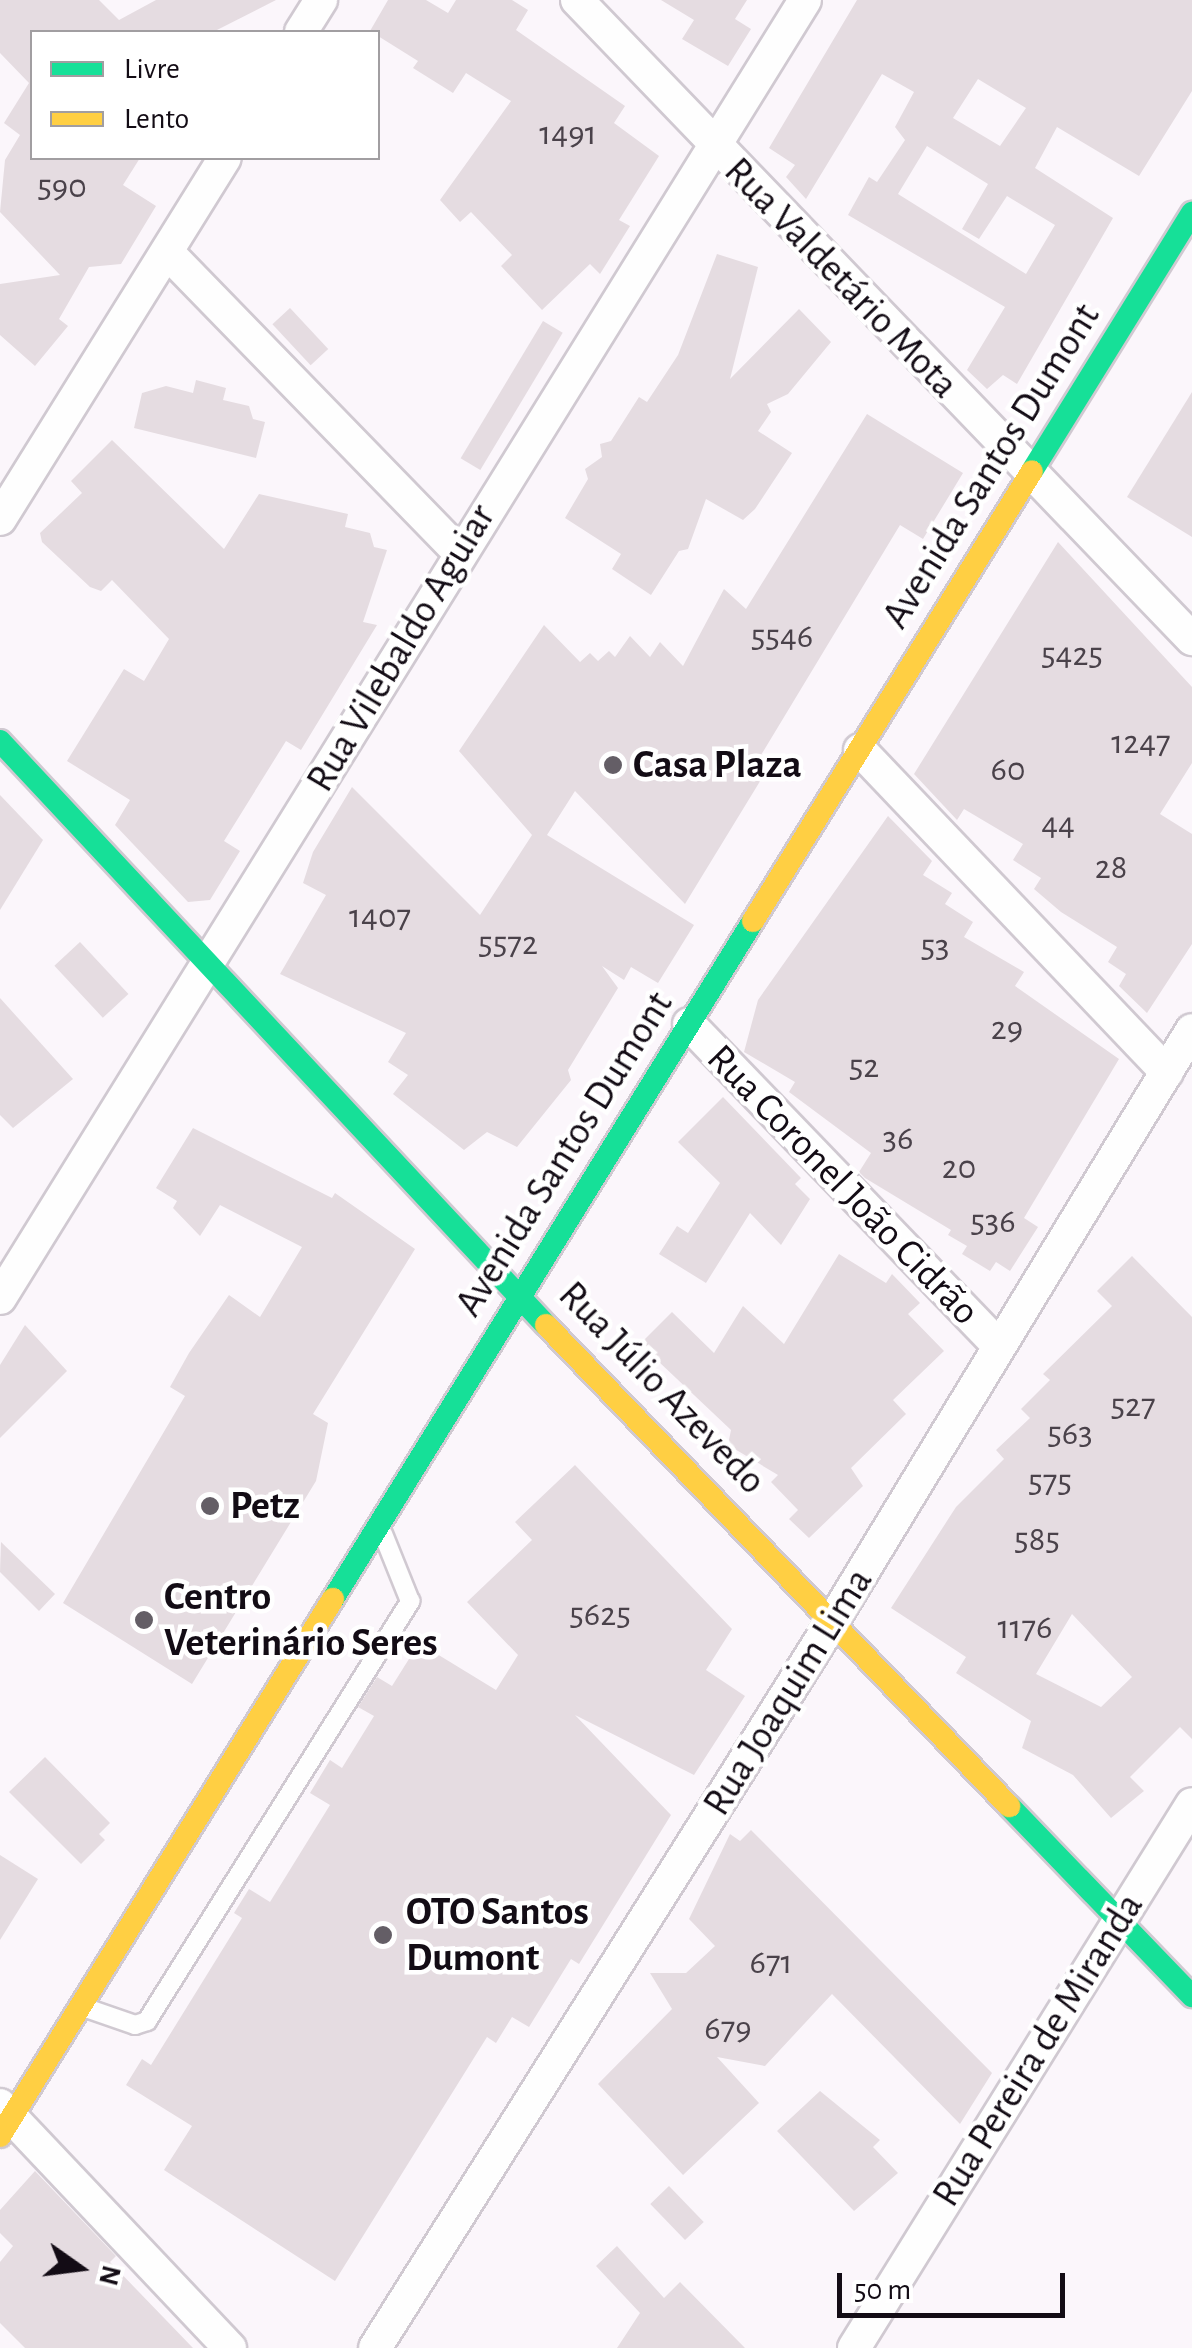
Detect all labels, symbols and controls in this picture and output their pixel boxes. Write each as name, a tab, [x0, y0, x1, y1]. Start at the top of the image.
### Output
legend	[30, 30, 380, 160]
text: Livre	[124, 54, 180, 84]
text: Lento	[124, 104, 189, 134]
house number: 1491	[539, 113, 597, 155]
street label: Rua Valdetário Mota	[714, 148, 968, 408]
house number: 590	[37, 166, 87, 208]
street label: Avenida Santos Dumont	[872, 295, 1110, 637]
street label: Rua Vilebaldo Aguiar	[296, 495, 506, 801]
house number: 5546	[751, 616, 813, 658]
house number: 5425	[1041, 634, 1103, 676]
house number: 1247	[1111, 722, 1171, 764]
place label: Casa Plaza	[633, 741, 802, 789]
house number: 60	[991, 749, 1025, 791]
marker: Casa Plaza	[602, 754, 624, 776]
house number: 44	[1041, 804, 1075, 846]
house number: 28	[1095, 847, 1127, 889]
house number: 1407	[349, 896, 411, 938]
house number: 5572	[478, 923, 538, 965]
house number: 53	[920, 926, 950, 968]
street label: Avenida Santos Dumont	[445, 983, 683, 1325]
house number: 29	[991, 1008, 1023, 1050]
street label: Rua Coronel João Cidrão	[697, 1035, 989, 1335]
house number: 52	[849, 1046, 879, 1088]
house number: 36	[883, 1118, 913, 1160]
house number: 20	[942, 1147, 976, 1189]
house number: 536	[970, 1201, 1016, 1243]
street label: Rua Júlio Azevedo	[548, 1271, 776, 1505]
house number: 527	[1110, 1385, 1156, 1427]
house number: 563	[1047, 1413, 1093, 1455]
house number: 575	[1028, 1461, 1072, 1503]
place label: Petz	[230, 1482, 300, 1530]
marker: Petz	[199, 1495, 221, 1517]
house number: 585	[1014, 1519, 1060, 1561]
street label: Rua Joaquim Lima	[693, 1560, 883, 1824]
place label: Centro Veterinário Seres	[164, 1573, 438, 1667]
house number: 5625	[569, 1594, 631, 1636]
house number: 1176	[997, 1607, 1053, 1649]
marker: Centro Veterinário Seres	[133, 1609, 155, 1631]
street label: Rua Pereira de Miranda	[922, 1884, 1154, 2216]
place label: OTO Santos Dumont	[406, 1888, 589, 1982]
marker: OTO Santos Dumont	[370, 1922, 396, 1948]
house number: 671	[749, 1942, 793, 1984]
house number: 679	[704, 2008, 752, 2050]
north arrow	[30, 2218, 130, 2318]
scale bar	[842, 2253, 1070, 2315]
text: N	[93, 2262, 125, 2288]
text: 50 m	[854, 2275, 911, 2305]

